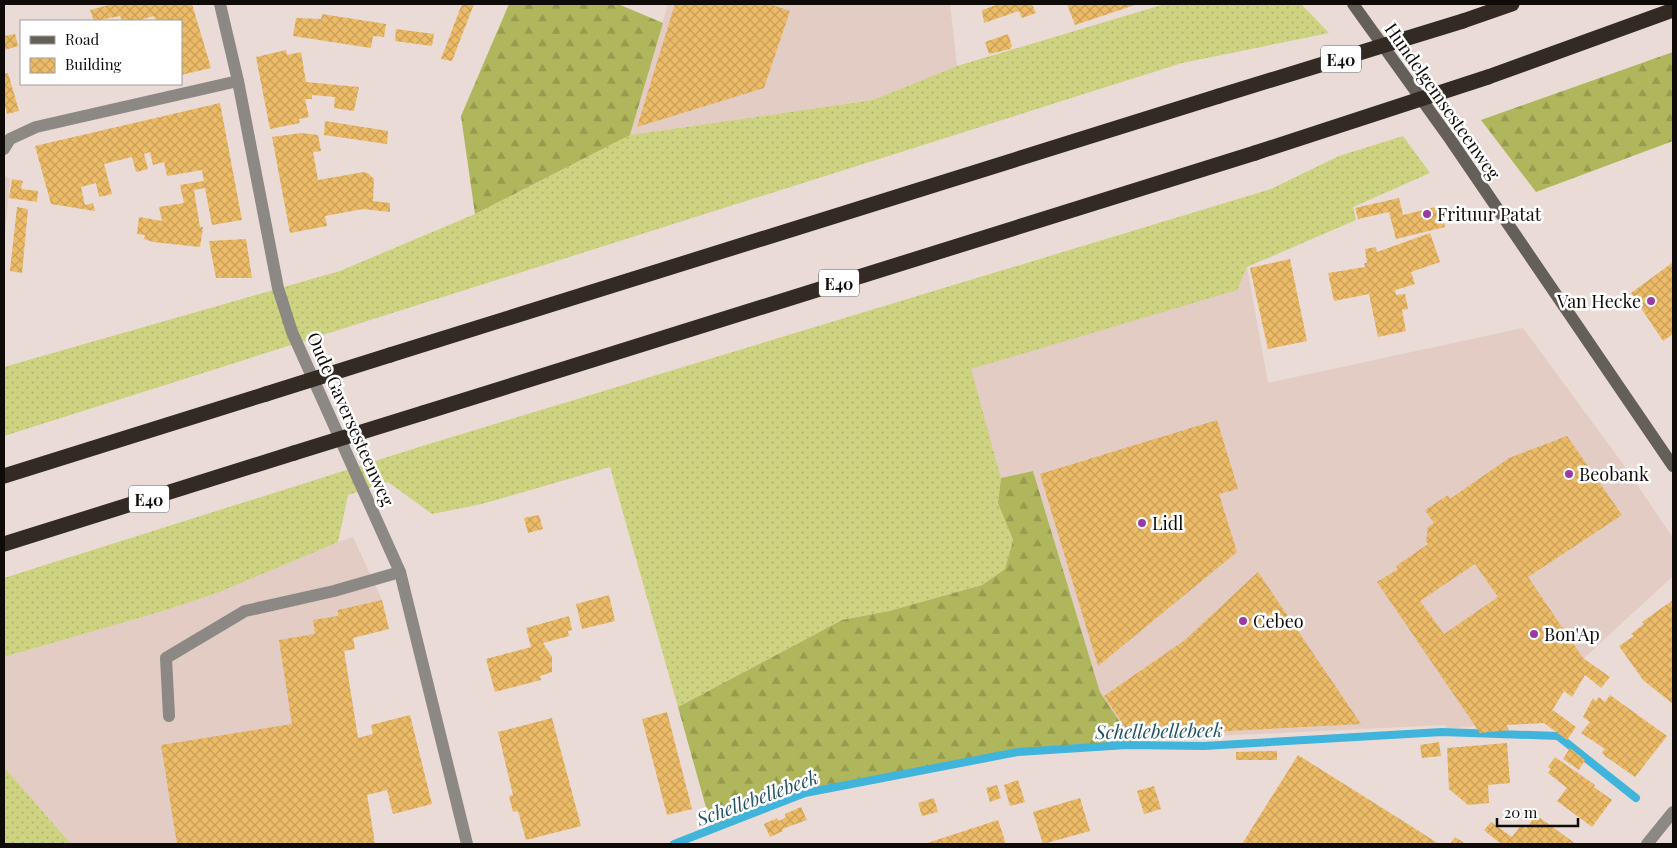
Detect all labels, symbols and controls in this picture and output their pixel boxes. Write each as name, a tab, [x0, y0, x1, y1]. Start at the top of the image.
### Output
street label: Hundelgemsesteenweg	[1380, 18, 1507, 185]
legend	[20, 20, 182, 85]
text: Road	[65, 29, 99, 49]
road number: E40	[1321, 46, 1361, 72]
text: Building	[65, 54, 122, 74]
place label: Frituur Patat	[1437, 202, 1542, 226]
marker: Frituur Patat	[1421, 208, 1433, 220]
road number: E40	[819, 270, 859, 296]
place label: Van Hecke	[1556, 289, 1641, 313]
marker: Van Hecke	[1645, 295, 1657, 307]
street label: Oude Gaversesteenweg	[302, 328, 400, 510]
place label: Beobank	[1579, 462, 1649, 486]
marker: Beobank	[1563, 468, 1575, 480]
road number: E40	[129, 486, 169, 512]
place label: Lidl	[1152, 511, 1183, 535]
marker: Lidl	[1136, 517, 1148, 529]
place label: Cebeo	[1253, 609, 1304, 633]
marker: Cebeo	[1237, 615, 1249, 627]
place label: Bon'Ap	[1544, 622, 1600, 646]
marker: Bon'Ap	[1528, 628, 1540, 640]
water label: Schellebellebeek	[1094, 716, 1223, 744]
water label: Schellebellebeek	[692, 763, 822, 831]
scale bar	[1497, 796, 1578, 828]
text: 20 m	[1504, 802, 1538, 822]

